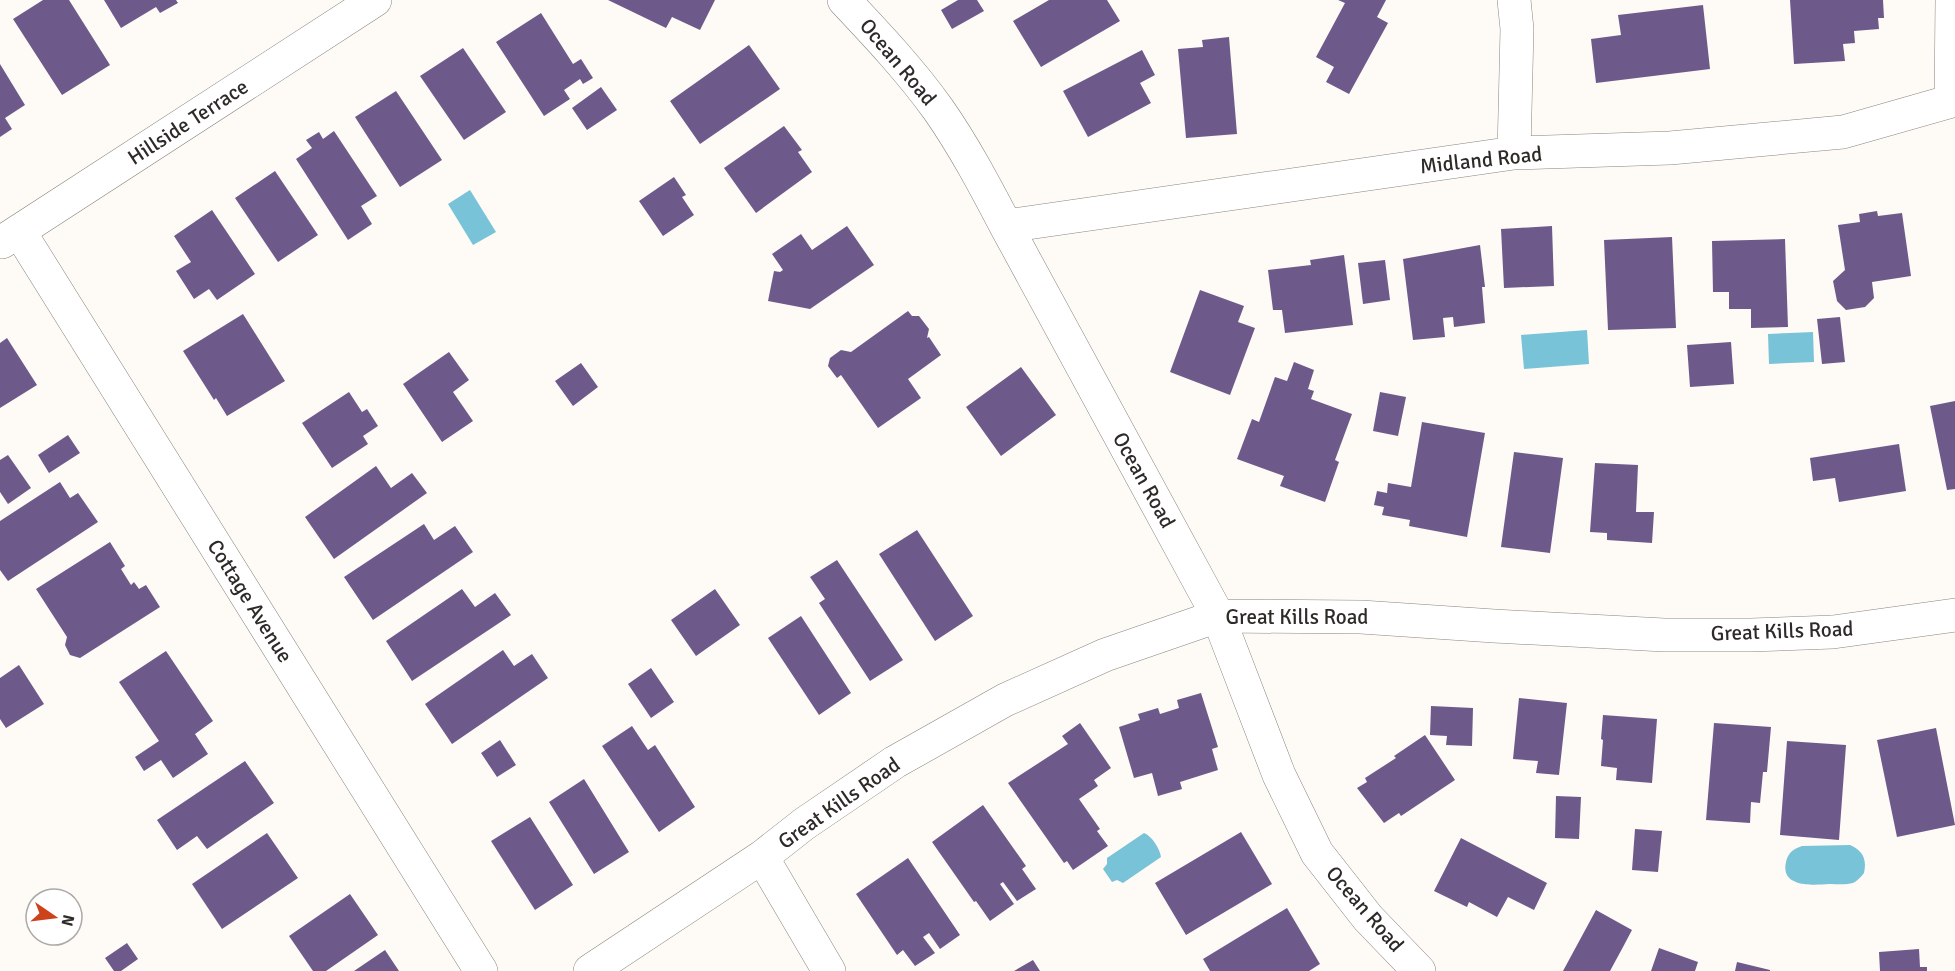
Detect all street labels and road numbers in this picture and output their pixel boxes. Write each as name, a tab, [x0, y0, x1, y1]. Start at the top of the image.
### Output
street label: Ocean Road	[854, 13, 942, 111]
street label: Hillside Terrace	[123, 73, 253, 171]
street label: Midland Road	[1419, 141, 1543, 179]
street label: Ocean Road	[1107, 427, 1181, 533]
street label: Cottage Avenue	[202, 535, 298, 667]
street label: Great Kills Road	[1226, 604, 1368, 630]
street label: Great Kills Road	[1710, 616, 1854, 646]
street label: Great Kills Road	[773, 751, 905, 855]
street label: Ocean Road	[1320, 861, 1410, 957]

